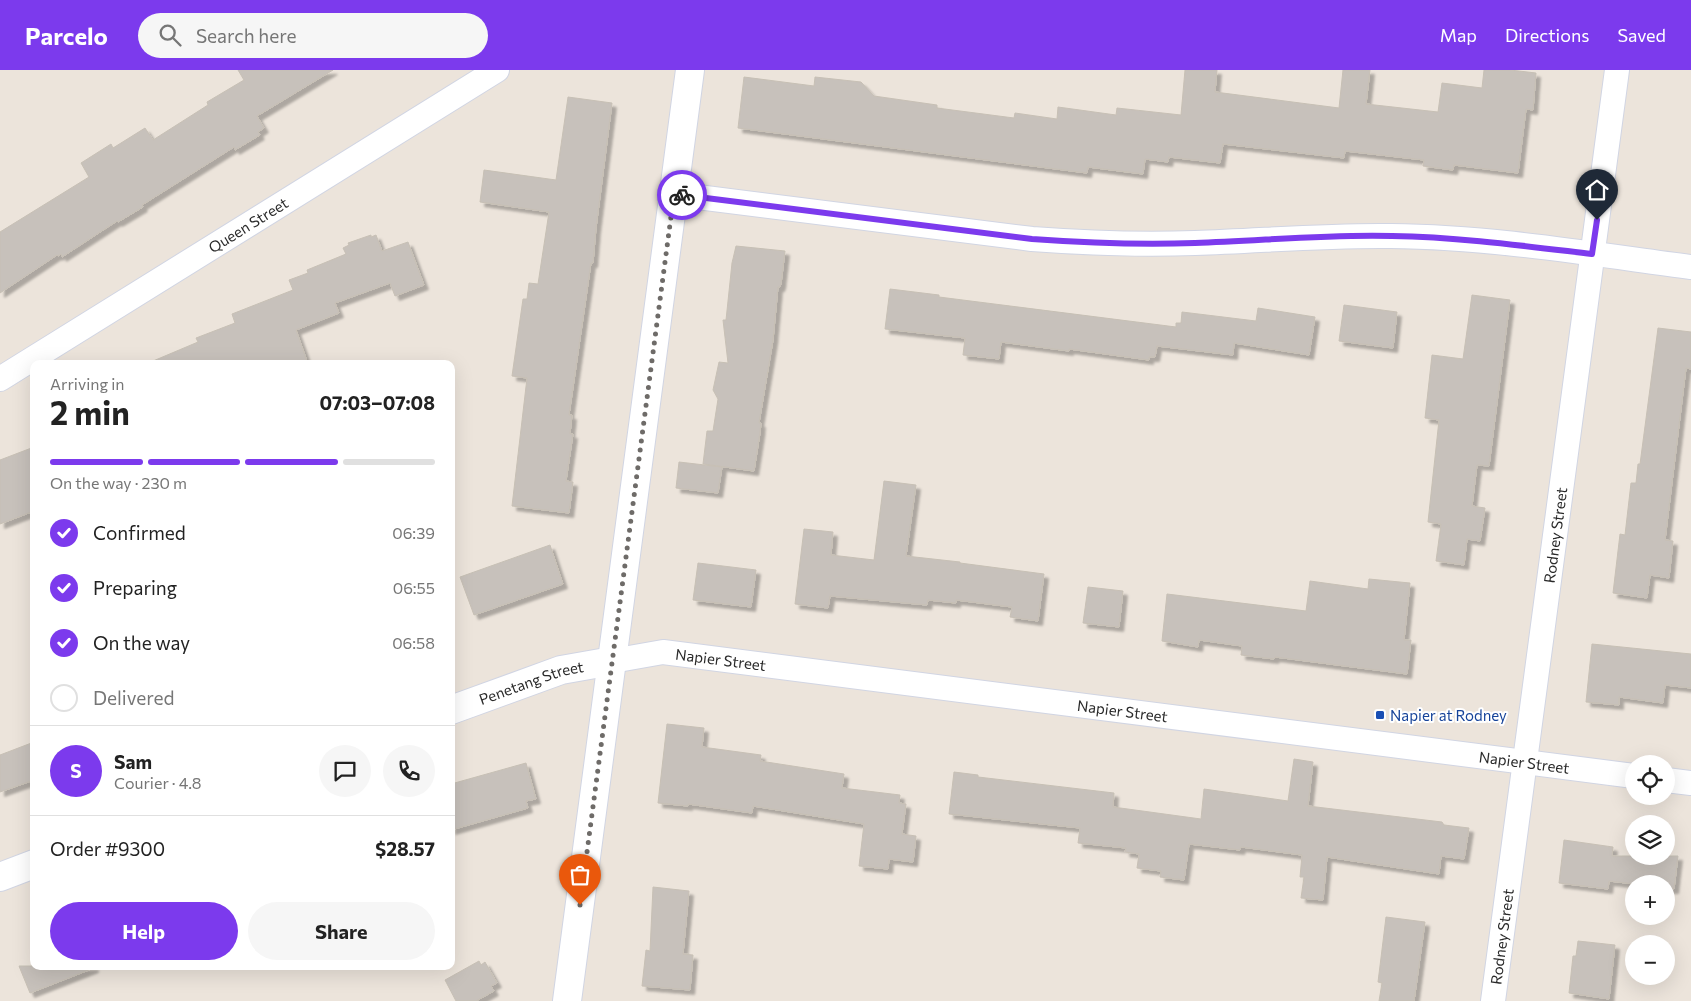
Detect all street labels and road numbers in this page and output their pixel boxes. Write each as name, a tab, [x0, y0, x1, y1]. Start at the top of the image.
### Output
street label: Queen Street	[205, 193, 291, 256]
street label: Rodney Street	[1540, 486, 1570, 584]
street label: Napier Street	[674, 645, 767, 674]
street label: Penetang Street	[476, 657, 585, 708]
street label: Napier Street	[1076, 696, 1169, 725]
street label: Napier Street	[1478, 747, 1571, 777]
street label: Rodney Street	[1486, 887, 1517, 986]

